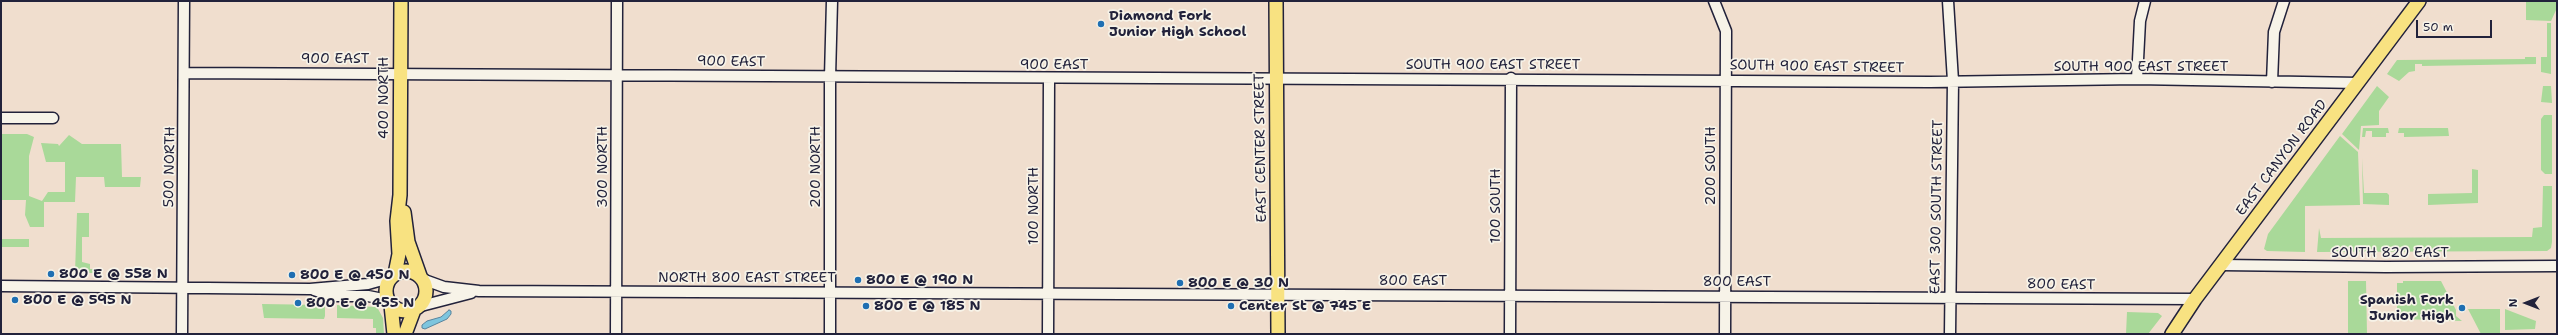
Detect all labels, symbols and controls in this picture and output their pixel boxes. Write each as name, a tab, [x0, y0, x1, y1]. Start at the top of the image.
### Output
place label: Diamond Fork Junior High School	[1109, 8, 1246, 40]
scale bar	[2418, 12, 2494, 38]
marker: Diamond Fork Junior High School	[1096, 19, 1106, 29]
text: 50 m	[2423, 19, 2453, 35]
street label: 900 EAST	[301, 51, 369, 67]
street label: 900 EAST	[697, 53, 765, 71]
street label: 400 NORTH	[376, 57, 392, 139]
street label: 900 EAST	[1020, 57, 1088, 73]
street label: SOUTH 900 EAST STREET	[1406, 57, 1580, 73]
street label: SOUTH 900 EAST STREET	[1730, 57, 1904, 77]
street label: SOUTH 900 EAST STREET	[2054, 59, 2228, 75]
street label: EAST CENTER STREET	[1251, 73, 1271, 223]
street label: EAST CANYON ROAD	[2233, 97, 2331, 219]
street label: EAST 300 SOUTH STREET	[1927, 120, 1947, 294]
street label: 500 NORTH	[161, 126, 179, 208]
street label: 300 NORTH	[595, 126, 611, 208]
street label: 200 NORTH	[808, 126, 824, 208]
street label: 200 SOUTH	[1703, 127, 1719, 205]
street label: 100 NORTH	[1026, 167, 1042, 245]
street label: 100 SOUTH	[1488, 169, 1504, 243]
street label: SOUTH 820 EAST	[2331, 245, 2449, 261]
place label: 800 E @ 558 N	[59, 266, 168, 282]
place label: 800 E @ 450 N	[300, 267, 410, 283]
marker: 800 E @ 558 N	[46, 269, 56, 279]
marker: 800 E @ 450 N	[287, 270, 297, 280]
street label: NORTH 800 EAST STREET	[658, 270, 836, 286]
place label: 800 E @ 190 N	[866, 272, 973, 288]
street label: 800 EAST	[1379, 273, 1447, 289]
street label: 800 EAST	[1703, 274, 1771, 290]
marker: 800 E @ 190 N	[853, 275, 863, 285]
place label: 800 E @ 30 N	[1188, 275, 1289, 291]
street label: 800 EAST	[2027, 276, 2095, 294]
marker: 800 E @ 30 N	[1175, 278, 1185, 288]
north arrow	[2506, 283, 2546, 323]
place label: 800 E @ 595 N	[23, 292, 132, 308]
place label: Spanish Fork Junior High	[2360, 292, 2454, 324]
marker: 800 E @ 595 N	[10, 295, 20, 305]
place label: 800 E @ 455 N	[306, 295, 414, 311]
marker: 800 E @ 455 N	[293, 298, 303, 308]
place label: 800 E @ 185 N	[874, 298, 981, 314]
place label: Center St @ 745 E	[1239, 298, 1371, 314]
text: N	[2506, 299, 2521, 307]
marker: 800 E @ 185 N	[861, 301, 871, 311]
marker: Center St @ 745 E	[1226, 301, 1236, 311]
marker: Spanish Fork Junior High	[2457, 303, 2467, 313]

